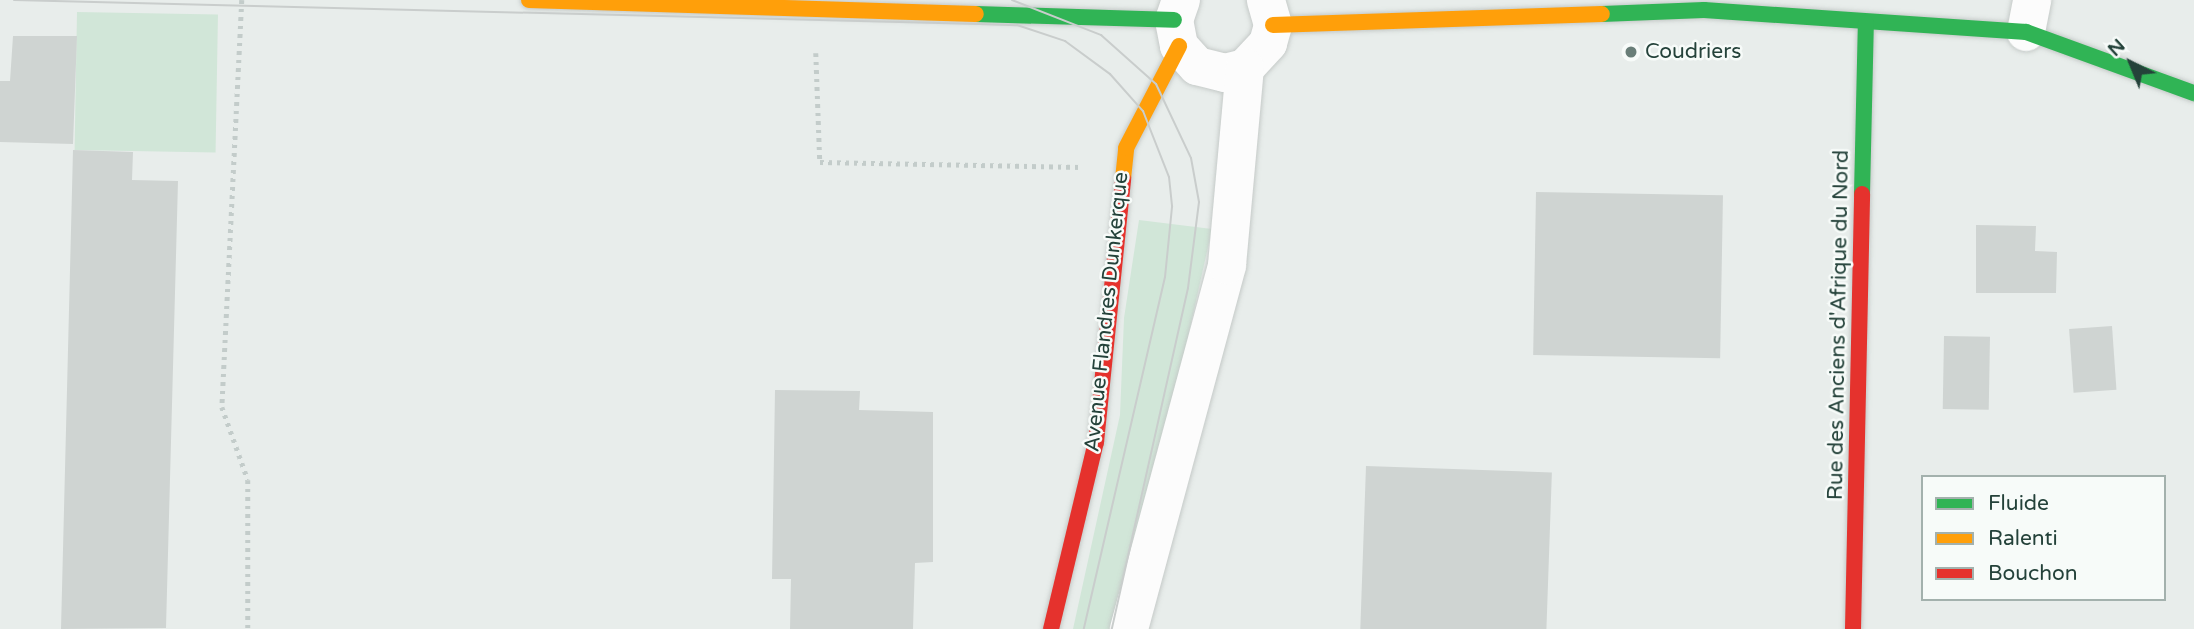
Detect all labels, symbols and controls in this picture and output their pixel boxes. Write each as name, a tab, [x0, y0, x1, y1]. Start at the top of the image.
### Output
north arrow	[2096, 28, 2166, 98]
text: N	[2104, 34, 2130, 61]
place label: Coudriers	[1645, 39, 1741, 65]
marker: Coudriers	[1623, 44, 1639, 60]
street label: Rue des Anciens d'Afrique du Nord	[1823, 150, 1855, 500]
street label: Avenue Flandres Dunkerque	[1080, 171, 1134, 453]
legend	[1921, 475, 2166, 601]
text: Fluide	[1988, 491, 2049, 516]
text: Ralenti	[1988, 526, 2058, 551]
text: Bouchon	[1988, 561, 2078, 586]

